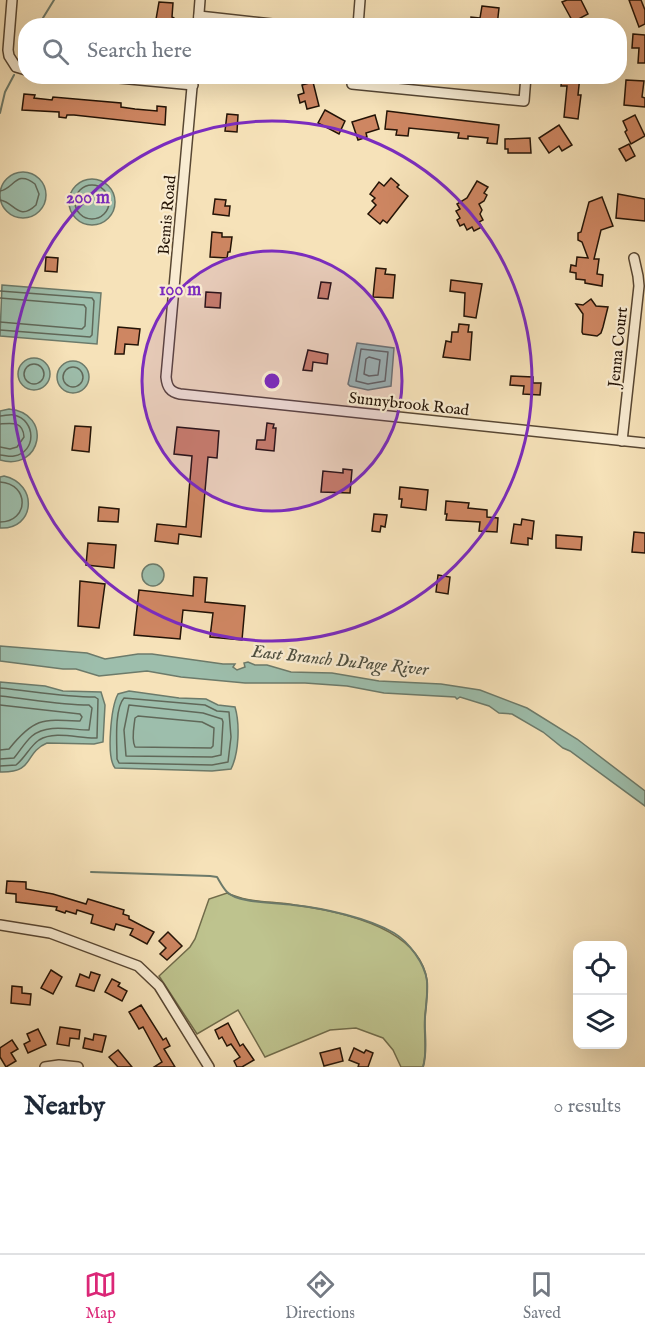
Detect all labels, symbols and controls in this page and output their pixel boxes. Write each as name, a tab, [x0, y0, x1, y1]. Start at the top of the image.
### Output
search box	[18, 18, 627, 84]
icon: search	[39, 35, 72, 68]
text: Search here	[87, 37, 192, 65]
street label: Bemis Road	[155, 174, 181, 256]
text: 200 m	[66, 187, 110, 210]
text: 100 m	[159, 279, 201, 302]
street label: Jenna Court	[605, 306, 633, 390]
centre of rings	[262, 371, 282, 391]
street label: Sunnybrook Road	[348, 389, 471, 421]
water label: East Branch DuPage River	[249, 641, 430, 682]
map controls	[573, 941, 627, 1049]
button: locate	[573, 941, 627, 995]
button: layers	[573, 995, 627, 1049]
text: Nearby	[24, 1090, 105, 1123]
text: 0 results	[554, 1094, 621, 1119]
tab: Map	[84, 1268, 117, 1324]
tab: Directions	[285, 1268, 355, 1324]
tab: Saved	[523, 1268, 561, 1324]

